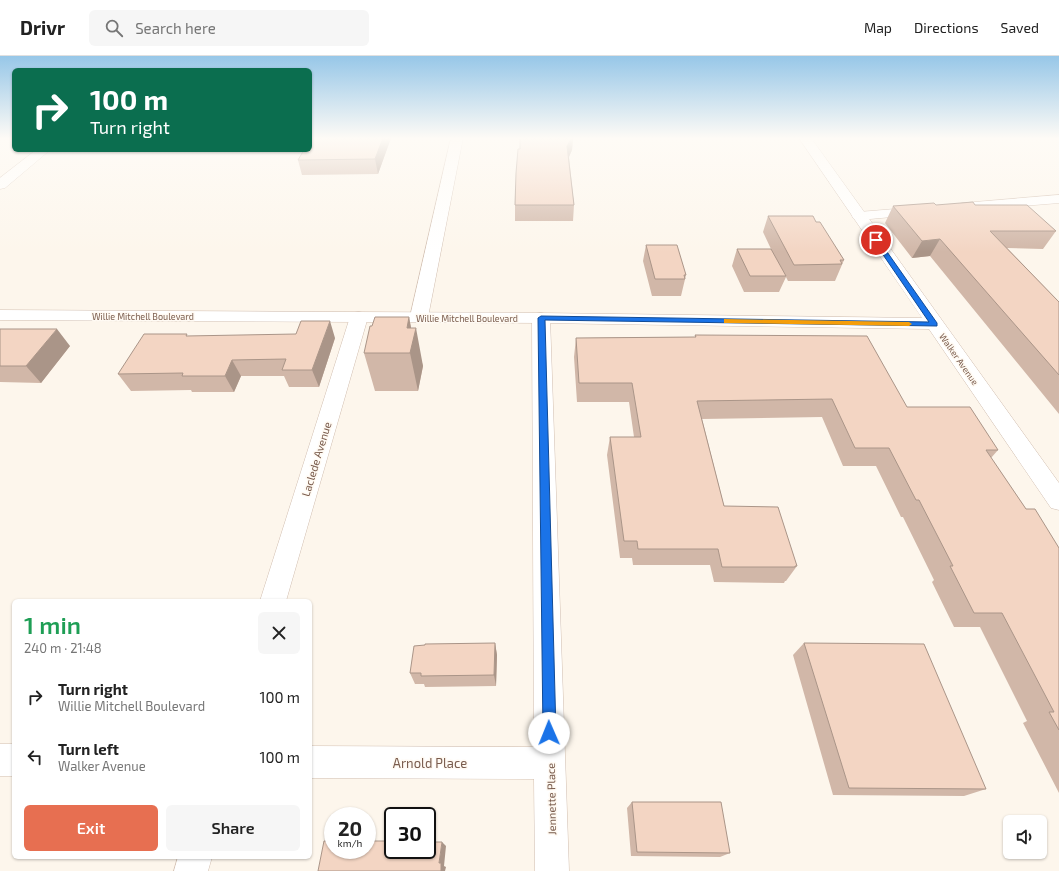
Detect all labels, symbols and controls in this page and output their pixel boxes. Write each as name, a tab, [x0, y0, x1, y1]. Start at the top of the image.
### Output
search box	[89, 10, 369, 46]
text: Drivr	[20, 16, 65, 39]
icon: search	[103, 17, 125, 39]
text: Search here	[135, 19, 216, 37]
text: Map	[864, 19, 892, 36]
text: Directions	[914, 19, 979, 36]
text: Saved	[1001, 19, 1039, 36]
text: 100 m	[90, 82, 168, 116]
icon: right	[24, 84, 76, 136]
text: Turn right	[90, 116, 170, 138]
pin	[859, 223, 893, 257]
icon: arrive	[865, 229, 887, 251]
street label: Willie Mitchell Boulevard	[92, 311, 194, 322]
street label: Willie Mitchell Boulevard	[416, 313, 518, 324]
street label: Walker Avenue	[937, 331, 981, 387]
street label: Laclede Avenue	[298, 420, 334, 498]
text: 1 min	[24, 610, 81, 639]
button: close	[258, 612, 300, 654]
text: 240 m · 21:48	[24, 640, 102, 656]
text: Turn right	[58, 680, 128, 698]
icon: right	[24, 686, 46, 708]
text: 100 m	[259, 688, 300, 706]
text: Willie Mitchell Boulevard	[58, 698, 205, 714]
position arrow	[528, 712, 570, 754]
text: Turn left	[58, 740, 119, 758]
icon: left	[24, 746, 46, 768]
text: 100 m	[259, 748, 300, 766]
street label: Arnold Place	[393, 755, 467, 771]
text: Walker Avenue	[58, 758, 146, 774]
street label: Jennette Place	[544, 763, 558, 835]
button: Exit	[24, 805, 158, 851]
button: Share	[166, 805, 300, 851]
speed limit sign: 30	[384, 807, 436, 859]
map controls	[1003, 815, 1047, 859]
button: sound	[1003, 815, 1047, 859]
text: 20	[338, 816, 362, 840]
text: km/h	[338, 837, 362, 849]

